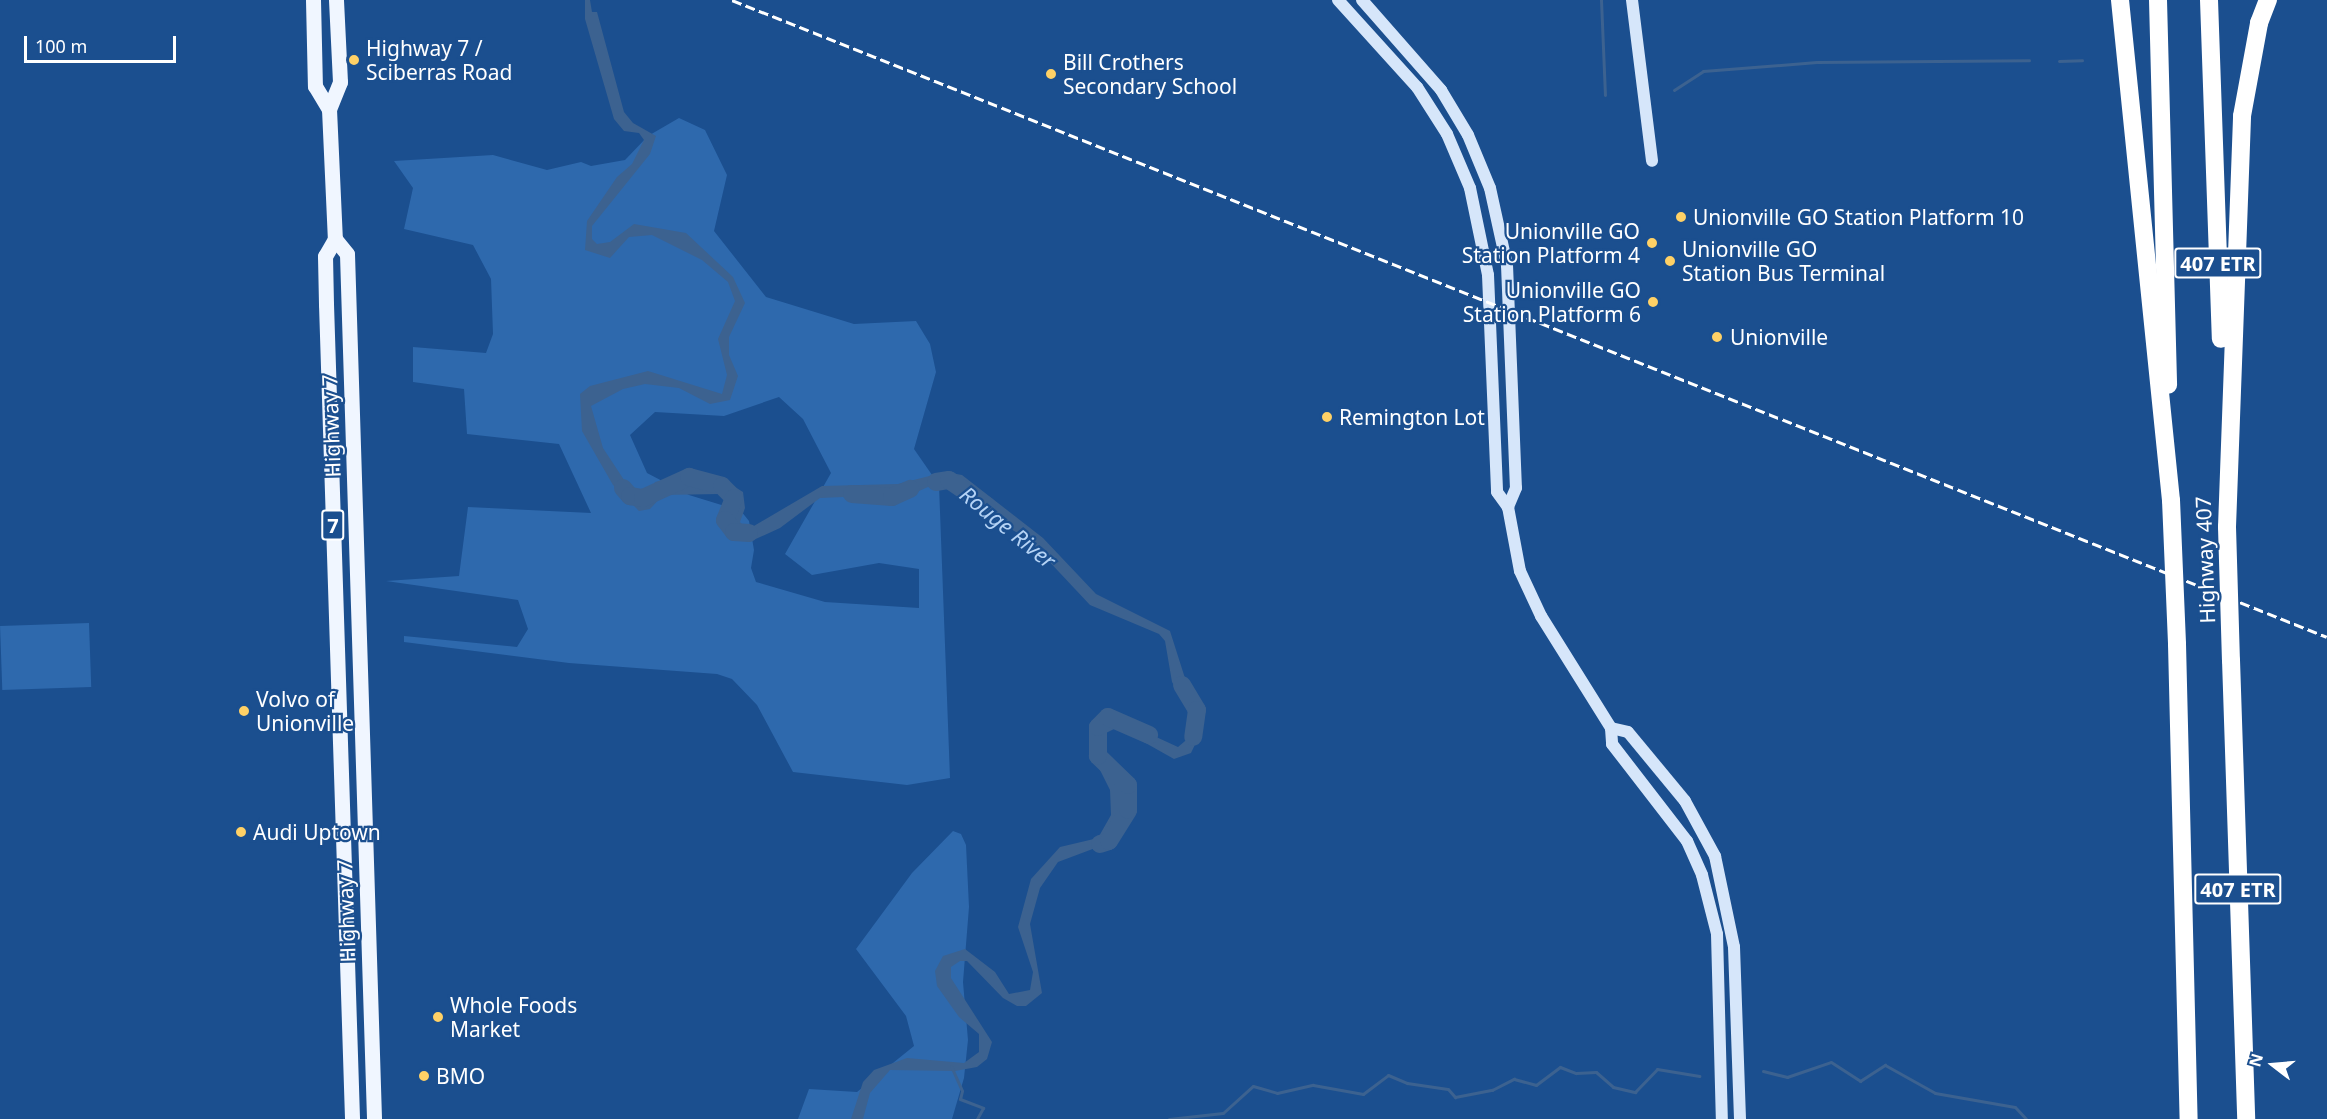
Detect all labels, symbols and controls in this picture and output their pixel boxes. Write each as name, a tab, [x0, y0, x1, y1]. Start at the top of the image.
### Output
scale bar	[27, 24, 178, 62]
text: 100 m	[35, 34, 87, 58]
place label: Highway 7 / Sciberras Road	[366, 35, 512, 85]
place label: Bill Crothers Secondary School	[1063, 49, 1237, 99]
marker: Highway 7 / Sciberras Road	[347, 53, 361, 67]
marker: Bill Crothers Secondary School	[1044, 67, 1058, 81]
place label: Unionville GO Station Platform 10	[1693, 204, 2024, 230]
marker: Unionville GO Station Platform 10	[1674, 210, 1688, 224]
place label: Unionville GO Station Platform 4	[1462, 218, 1640, 268]
marker: Unionville GO Station Platform 4	[1645, 236, 1659, 250]
place label: Unionville GO Station Bus Terminal	[1682, 236, 1885, 286]
road number: 407 ETR	[2173, 246, 2263, 280]
marker: Unionville GO Station Bus Terminal	[1663, 254, 1677, 268]
place label: Unionville GO Station Platform 6	[1463, 277, 1641, 327]
marker: Unionville GO Station Platform 6	[1646, 295, 1660, 309]
place label: Unionville	[1730, 324, 1828, 350]
marker: Unionville	[1708, 328, 1726, 346]
street label: Highway 7	[317, 374, 345, 478]
place label: Remington Lot	[1339, 404, 1485, 430]
marker: Remington Lot	[1320, 410, 1334, 424]
water label: Rouge River	[955, 480, 1061, 574]
street label: Highway 407	[2190, 496, 2220, 624]
road number: 7	[321, 508, 345, 542]
place label: Volvo of Unionville	[256, 686, 354, 736]
marker: Volvo of Unionville	[237, 704, 251, 718]
place label: Audi Uptown	[253, 819, 381, 845]
marker: Audi Uptown	[234, 825, 248, 839]
street label: Highway 7	[332, 859, 360, 963]
road number: 407 ETR	[2193, 872, 2283, 906]
place label: Whole Foods Market	[450, 992, 577, 1042]
marker: Whole Foods Market	[431, 1010, 445, 1024]
north arrow	[2243, 1035, 2303, 1095]
text: N	[2243, 1051, 2268, 1069]
place label: BMO	[436, 1063, 485, 1089]
marker: BMO	[417, 1069, 431, 1083]

